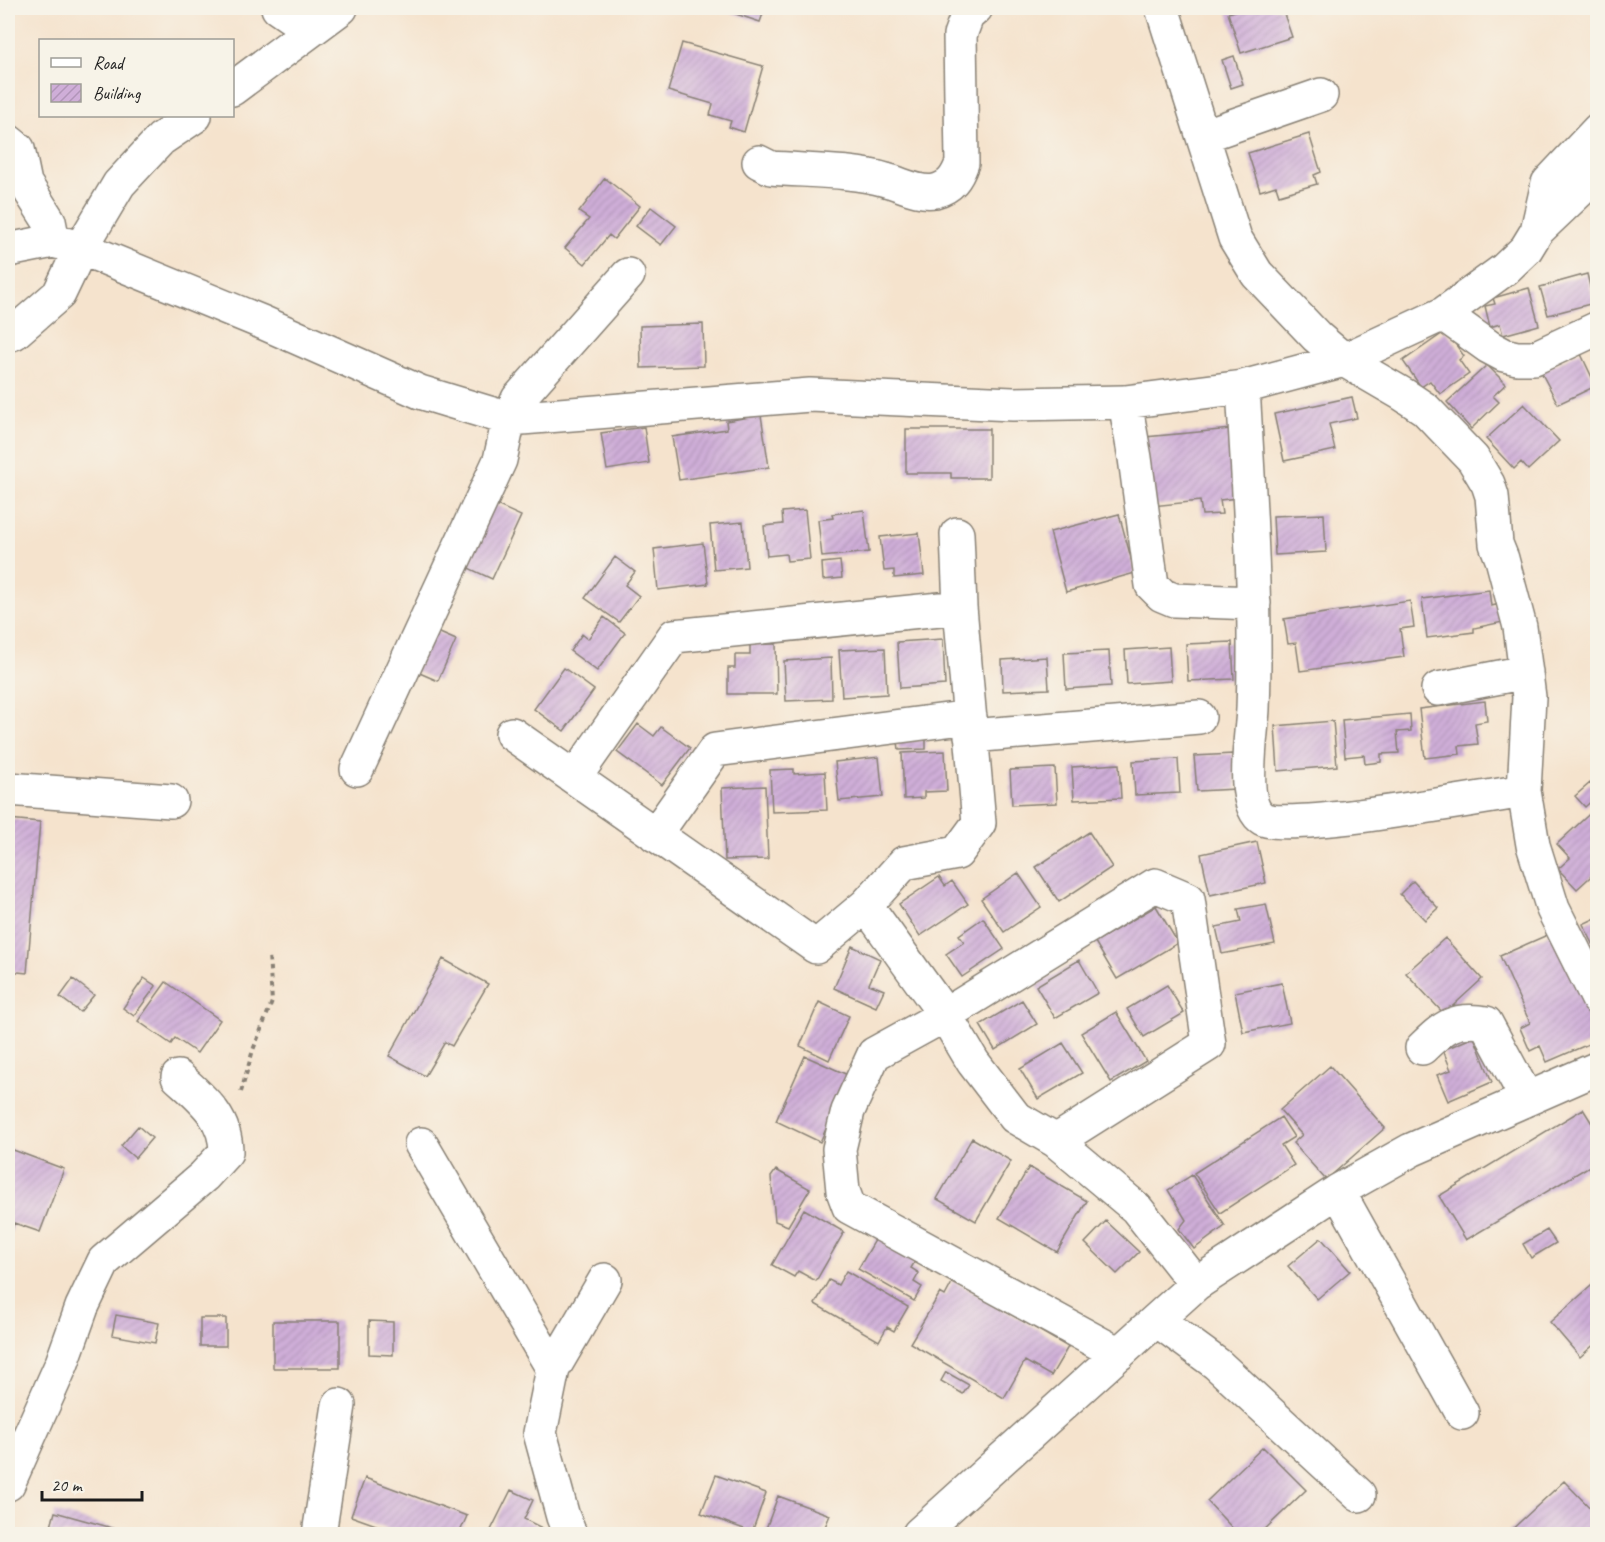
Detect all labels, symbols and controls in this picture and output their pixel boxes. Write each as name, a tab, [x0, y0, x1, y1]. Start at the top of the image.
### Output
legend	[39, 39, 234, 117]
text: Road	[93, 52, 126, 74]
text: Building	[93, 82, 142, 104]
scale bar	[42, 1464, 142, 1502]
text: 20 m	[51, 1474, 84, 1496]

